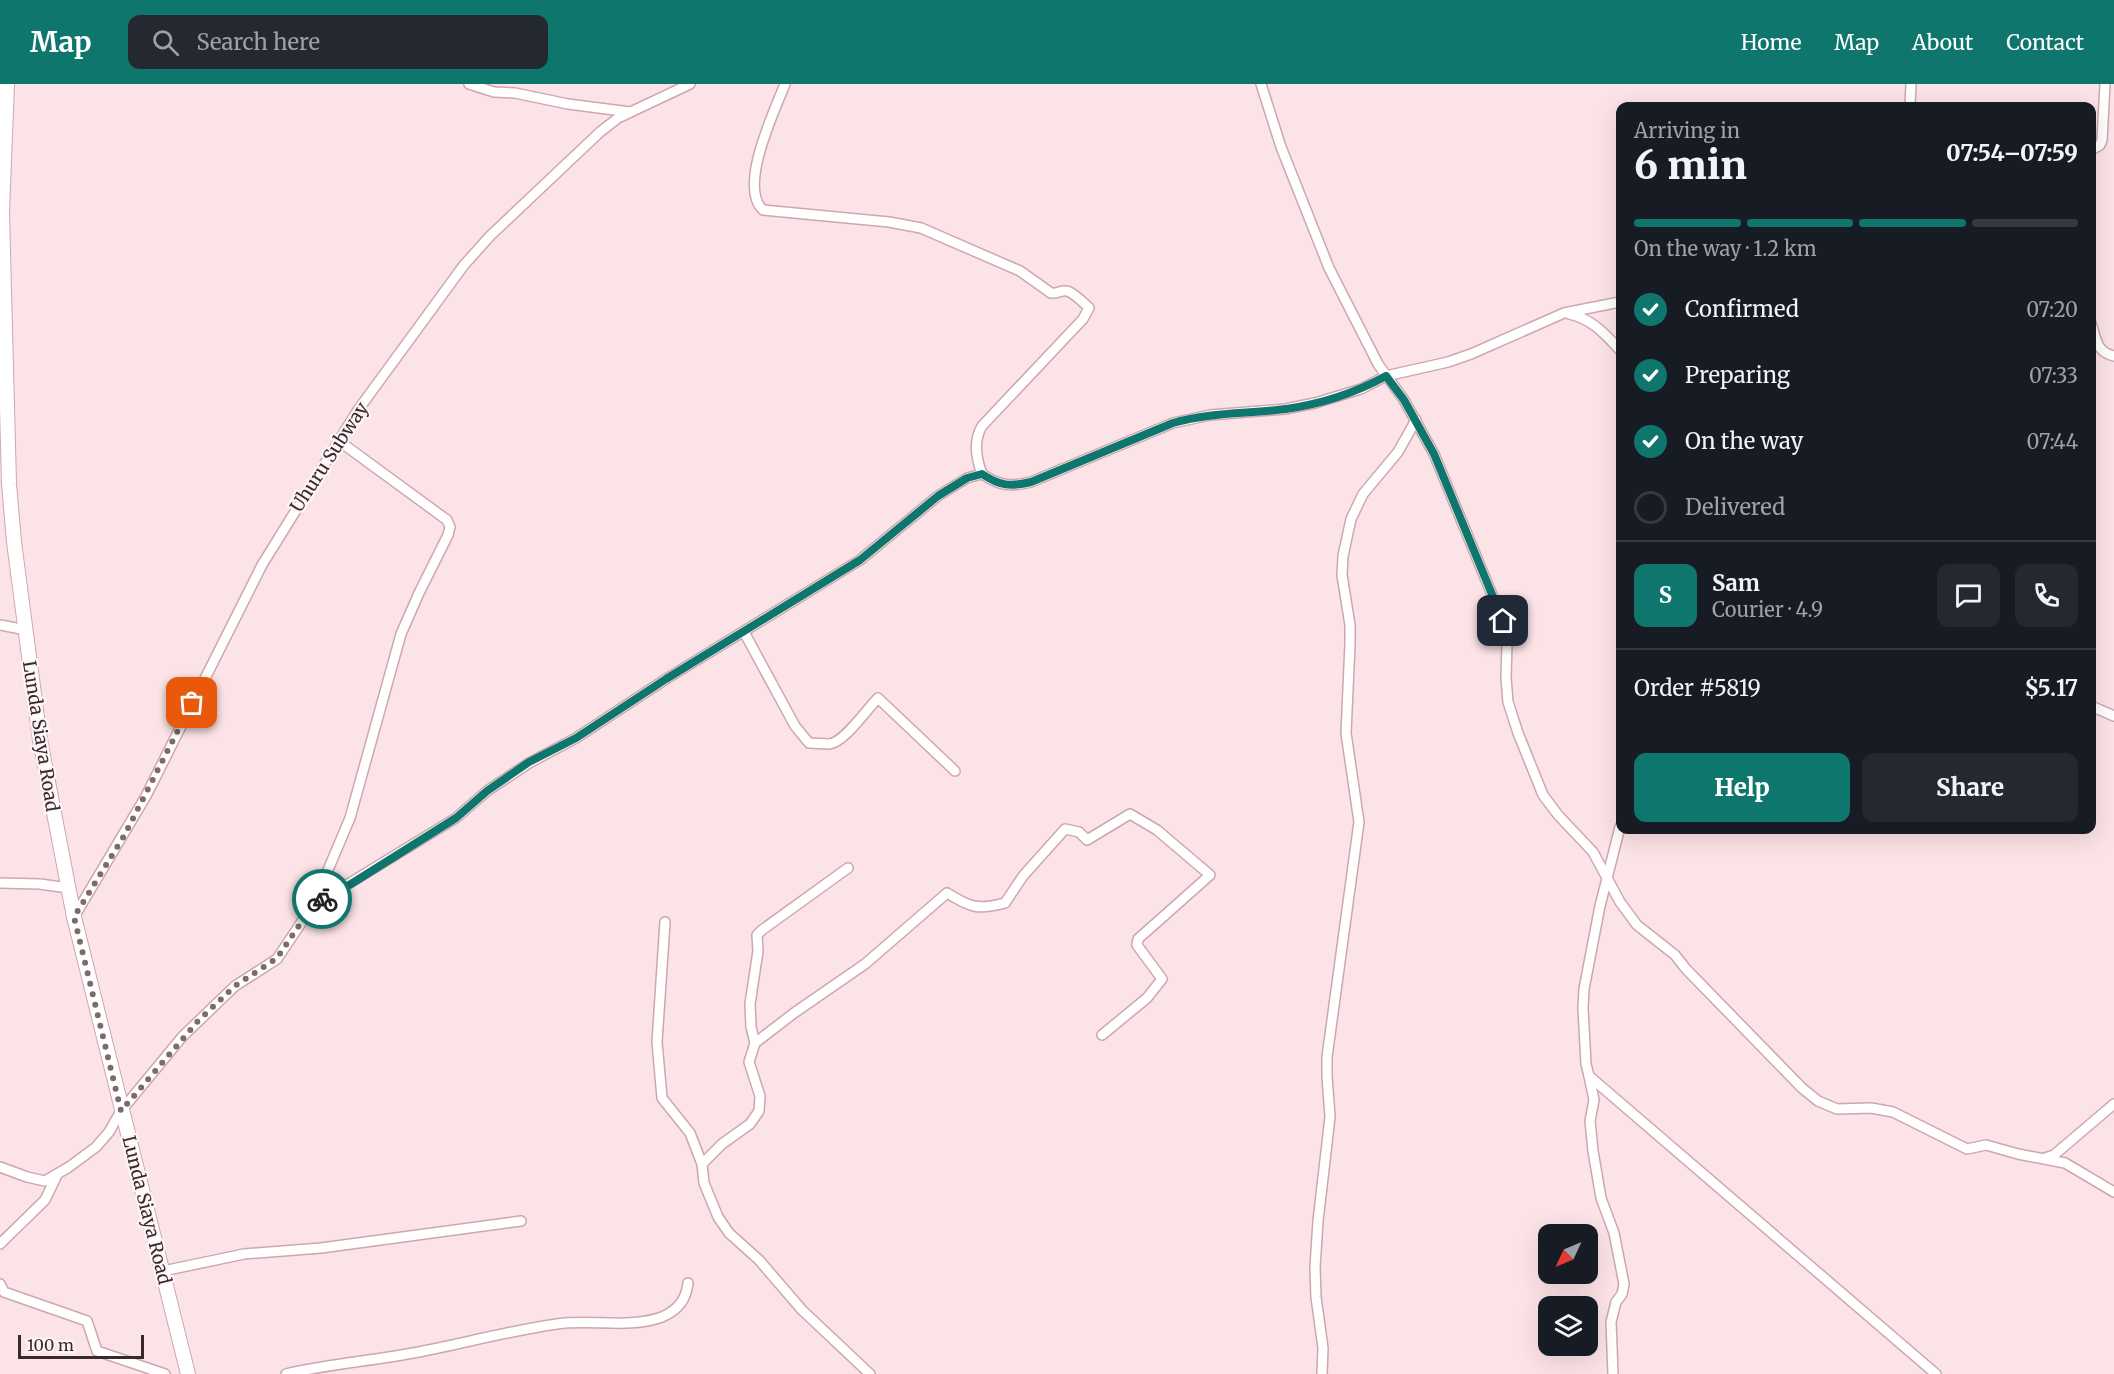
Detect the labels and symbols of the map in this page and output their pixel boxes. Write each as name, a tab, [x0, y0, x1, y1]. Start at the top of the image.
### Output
street label: Uhuru Subway	[285, 397, 373, 516]
pin	[1477, 595, 1528, 646]
street label: Lunda Siaya Road	[18, 659, 64, 813]
pin	[166, 677, 217, 728]
courier	[292, 869, 352, 929]
street label: Lunda Siaya Road	[117, 1133, 177, 1287]
north arrow	[1538, 1224, 1598, 1284]
scale bar	[18, 1332, 144, 1360]

